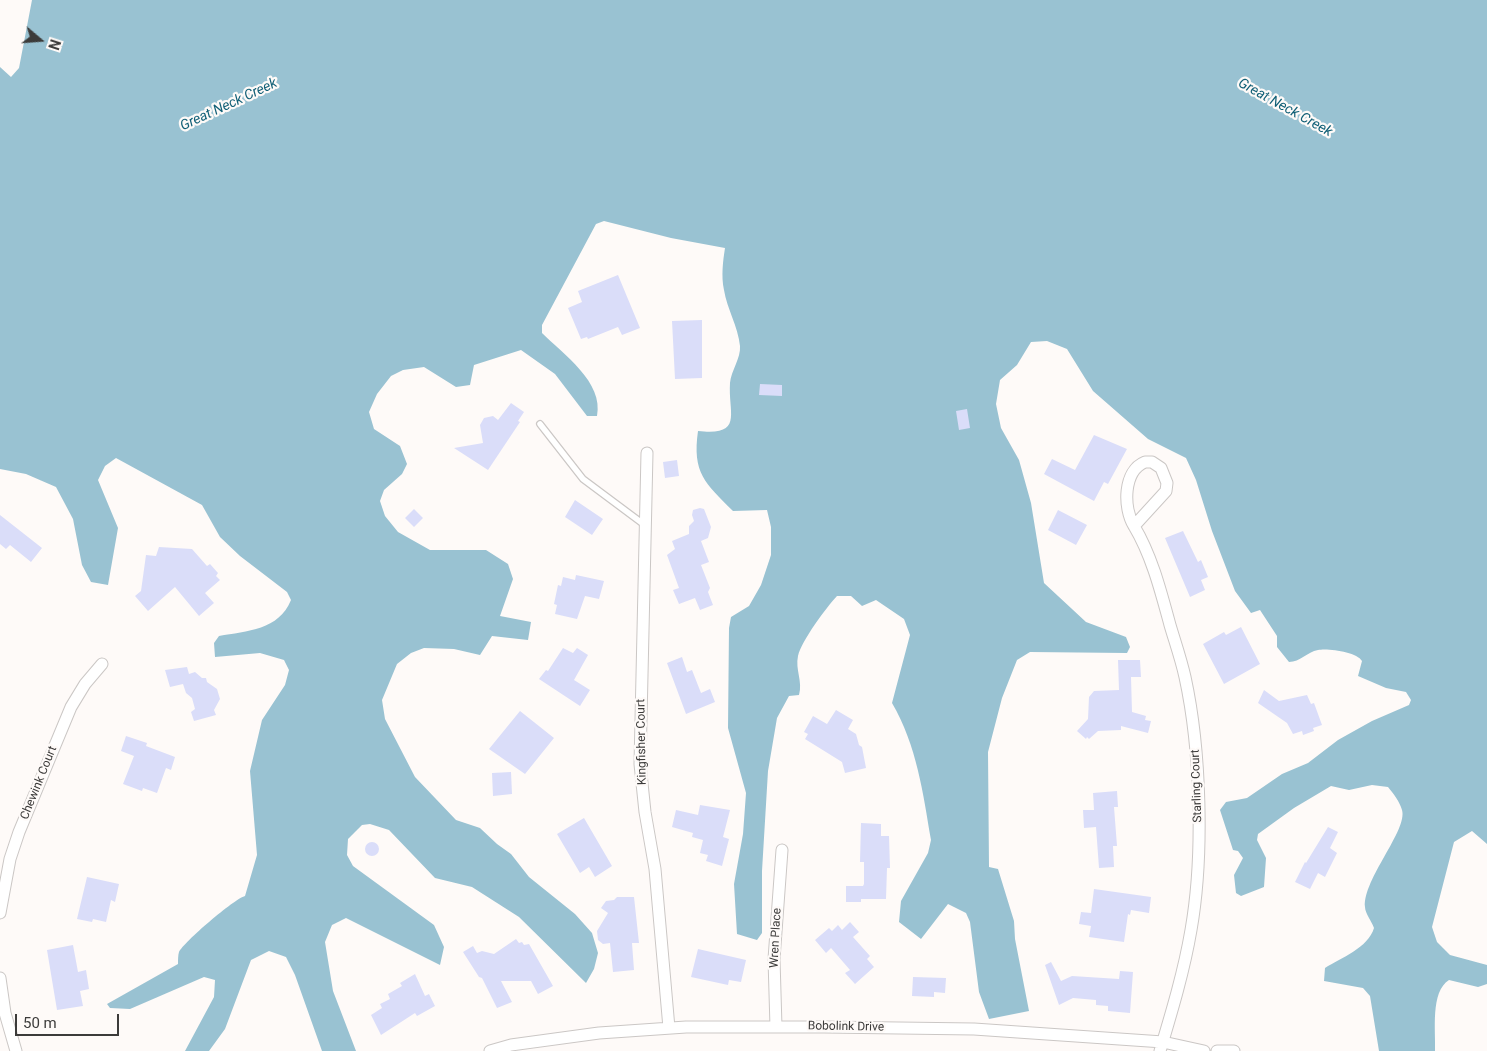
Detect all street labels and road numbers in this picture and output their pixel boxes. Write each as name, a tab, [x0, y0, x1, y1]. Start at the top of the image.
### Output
street label: Kingfisher Court	[634, 699, 650, 785]
street label: Chewink Court	[18, 744, 60, 822]
street label: Starling Court	[1189, 749, 1205, 823]
street label: Wren Place	[767, 908, 785, 968]
street label: Bobolink Drive	[808, 1019, 884, 1035]

